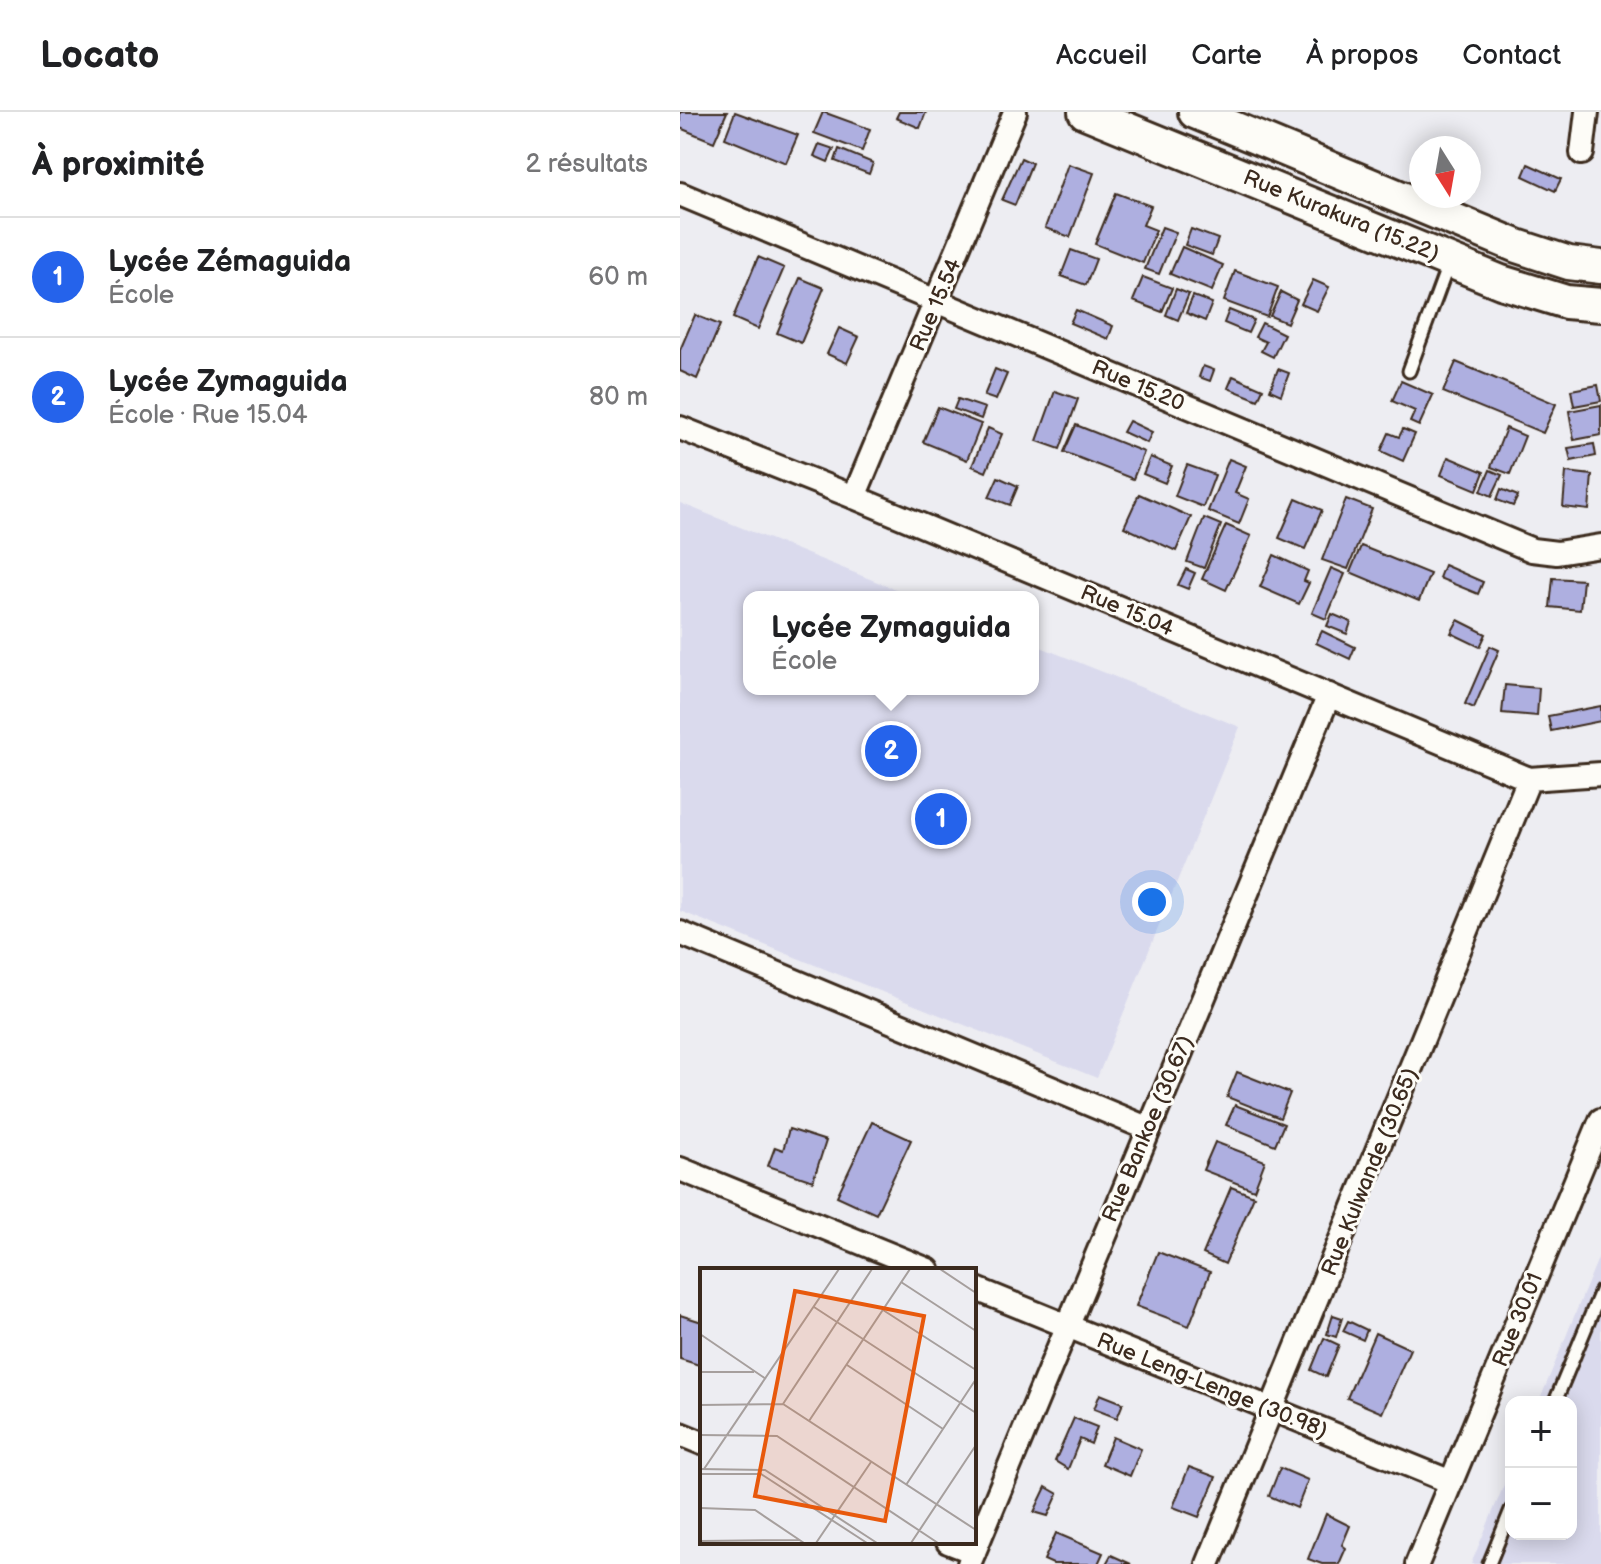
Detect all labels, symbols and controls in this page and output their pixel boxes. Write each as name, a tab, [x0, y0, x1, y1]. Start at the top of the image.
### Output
text: Locato	[40, 33, 159, 78]
text: Accueil	[1056, 39, 1147, 72]
text: Carte	[1191, 39, 1262, 72]
text: À propos	[1306, 39, 1418, 72]
text: Contact	[1462, 39, 1561, 72]
north arrow	[1409, 136, 1481, 208]
text: À proximité	[32, 144, 205, 185]
text: 2 résultats	[525, 149, 648, 180]
street label: Rue Kurakura (15.22)	[1239, 164, 1443, 268]
text: Lycée Zémaguida	[108, 244, 351, 280]
street label: Rue 15.54	[904, 254, 968, 356]
text: 1	[53, 262, 63, 293]
text: 60 m	[588, 262, 648, 293]
text: École	[108, 280, 174, 311]
street label: Rue 15.20	[1088, 354, 1189, 418]
text: Lycée Zymaguida	[108, 364, 348, 400]
text: 2	[50, 382, 66, 413]
text: 80 m	[589, 382, 648, 413]
text: École · Rue 15.04	[108, 400, 308, 431]
street label: Rue 15.04	[1076, 579, 1178, 643]
popup	[743, 591, 1039, 695]
text: Lycée Zymaguida	[771, 610, 1011, 646]
text: École	[771, 646, 837, 677]
pin: 2	[865, 721, 917, 781]
pin: 1	[915, 789, 967, 849]
your location	[1132, 882, 1172, 922]
street label: Rue Bankoe (30.67)	[1097, 1032, 1199, 1226]
street label: Rue Kulwande (30.65)	[1316, 1064, 1424, 1280]
inset map	[700, 1268, 976, 1544]
street label: Rue 30.01	[1487, 1269, 1549, 1371]
street label: Rue Leng-Lenge (30.98)	[1093, 1327, 1331, 1445]
map controls	[1505, 1396, 1577, 1540]
button: +	[1505, 1396, 1577, 1468]
button: −	[1505, 1468, 1577, 1540]

